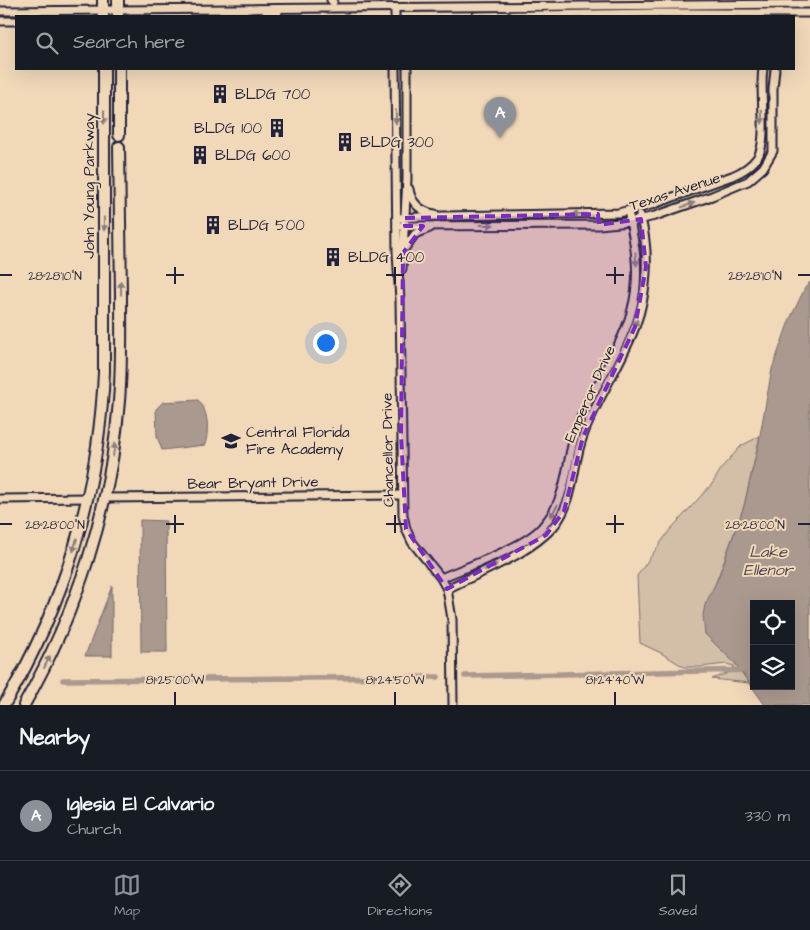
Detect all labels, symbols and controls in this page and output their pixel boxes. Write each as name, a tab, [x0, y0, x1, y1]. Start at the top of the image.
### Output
search box	[15, 15, 795, 70]
icon: search	[33, 29, 61, 57]
text: Search here	[73, 29, 185, 56]
building icon: BLDG 700	[209, 83, 231, 105]
place label: BLDG 700	[235, 84, 311, 105]
pin: A	[484, 97, 516, 138]
one-way arrow	[100, 110, 108, 126]
one-way arrow	[392, 110, 400, 126]
one-way arrow	[758, 110, 766, 126]
street label: John Young Parkway	[79, 113, 101, 259]
building icon: BLDG 100	[266, 117, 288, 139]
place label: BLDG 100	[194, 118, 263, 139]
building icon: BLDG 300	[334, 131, 356, 153]
place label: BLDG 300	[360, 132, 434, 153]
building icon: BLDG 600	[189, 144, 211, 166]
place label: BLDG 600	[215, 145, 291, 166]
street label: Texas Avenue	[627, 167, 723, 217]
one-way arrow	[680, 201, 695, 208]
one-way arrow	[570, 210, 586, 218]
building icon: BLDG 500	[202, 214, 224, 236]
place label: BLDG 500	[228, 215, 305, 236]
one-way arrow	[101, 217, 109, 233]
one-way arrow	[479, 221, 495, 229]
building icon: BLDG 400	[322, 246, 344, 268]
place label: BLDG 400	[348, 247, 425, 268]
one-way arrow	[632, 252, 640, 268]
text: 28°28'10"N	[28, 268, 82, 285]
text: 28°28'10"N	[728, 268, 782, 285]
one-way arrow	[117, 280, 125, 296]
one-way arrow	[631, 318, 639, 333]
your location	[313, 330, 339, 356]
street label: Emperor Drive	[559, 342, 621, 446]
street label: Chancellor Drive	[377, 393, 399, 507]
place label: Central Florida Fire Academy	[246, 422, 350, 461]
school or university icon: Central Florida Fire Academy	[220, 430, 242, 452]
one-way arrow	[110, 442, 118, 458]
street label: Bear Bryant Drive	[187, 471, 319, 496]
one-way arrow	[550, 504, 559, 517]
text: 28°28'00"N	[25, 517, 85, 534]
text: 28°28'00"N	[725, 517, 785, 534]
one-way arrow	[71, 538, 79, 553]
water label: Lake Ellenor	[744, 541, 795, 581]
one-way arrow	[484, 563, 498, 571]
map controls	[750, 600, 795, 690]
button: locate	[750, 600, 795, 645]
button: layers	[750, 645, 795, 690]
one-way arrow	[43, 655, 51, 669]
text: 81°25'00"W	[146, 672, 205, 689]
text: 81°24'50"W	[365, 672, 425, 689]
text: 81°24'40"W	[586, 672, 645, 689]
text: Nearby	[20, 723, 90, 752]
text: Iglesia El Calvario	[67, 791, 214, 818]
text: A	[31, 805, 41, 827]
text: 330 m	[745, 805, 790, 827]
text: Church	[67, 818, 121, 840]
tab: Map	[113, 871, 141, 921]
tab: Directions	[367, 871, 432, 921]
tab: Saved	[659, 871, 697, 921]

